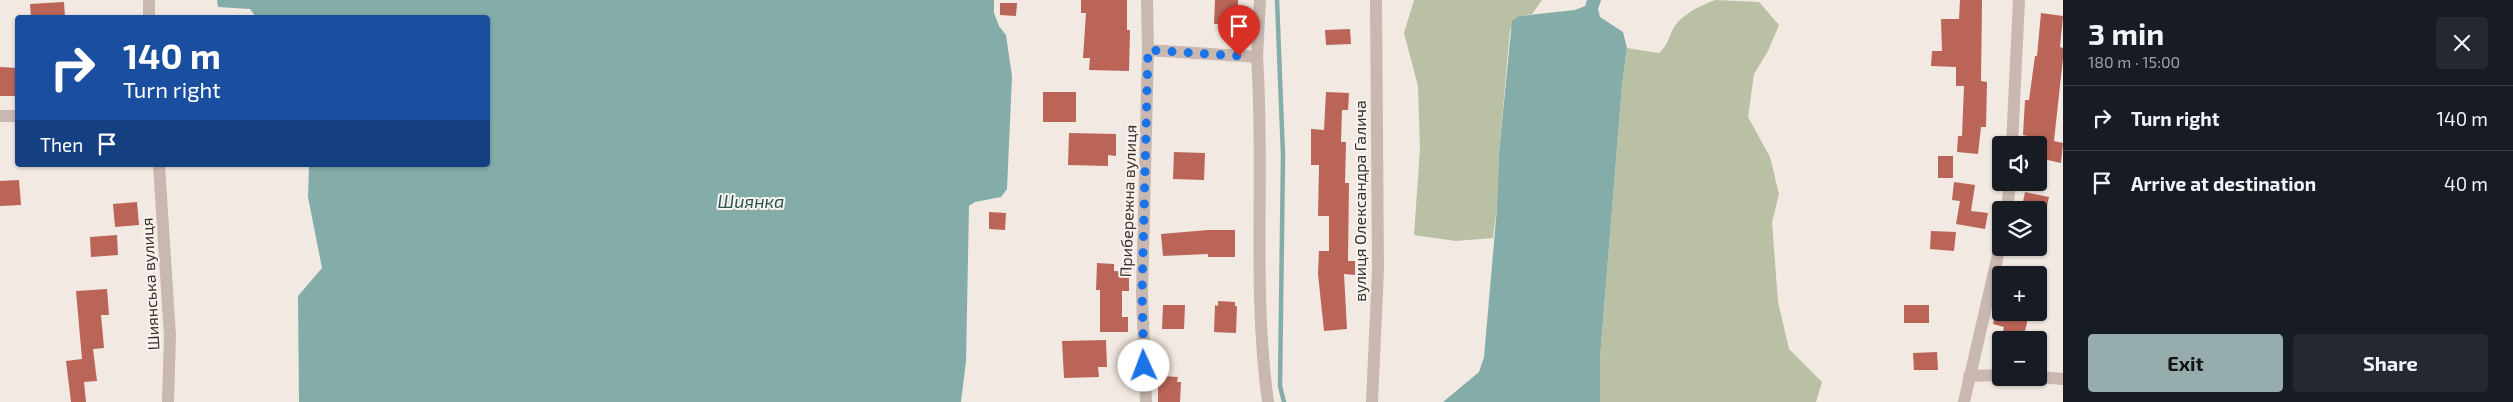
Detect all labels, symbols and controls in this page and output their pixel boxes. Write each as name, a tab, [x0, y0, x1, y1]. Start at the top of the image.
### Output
pin	[1218, 5, 1260, 56]
icon: arrive	[1225, 12, 1253, 40]
text: 3 min	[2088, 15, 2164, 51]
button: close	[2436, 17, 2488, 69]
text: 140 m	[123, 34, 221, 76]
icon: right	[40, 35, 105, 100]
text: 180 m · 15:00	[2088, 52, 2180, 71]
text: Turn right	[123, 76, 221, 102]
street label: вулиця Олександра Галича	[1350, 100, 1370, 302]
icon: right	[2088, 104, 2116, 132]
text: Turn right	[2131, 107, 2219, 130]
text: 140 m	[2436, 107, 2488, 130]
street label: Прибережна вулиця	[1115, 124, 1141, 278]
icon: arrive	[93, 130, 121, 158]
text: Then	[40, 133, 83, 156]
map controls	[1992, 136, 2047, 386]
button: sound	[1992, 136, 2047, 191]
icon: arrive	[2088, 169, 2116, 197]
text: Arrive at destination	[2131, 172, 2316, 195]
text: 40 m	[2444, 172, 2488, 195]
water label: Шиянка	[718, 190, 784, 212]
button: layers	[1992, 201, 2047, 256]
street label: Шиянська вулиця	[137, 217, 163, 351]
button: +	[1992, 266, 2047, 321]
button: −	[1992, 331, 2047, 386]
button: Exit	[2088, 334, 2283, 392]
button: Share	[2293, 334, 2488, 392]
position arrow	[1117, 339, 1169, 391]

